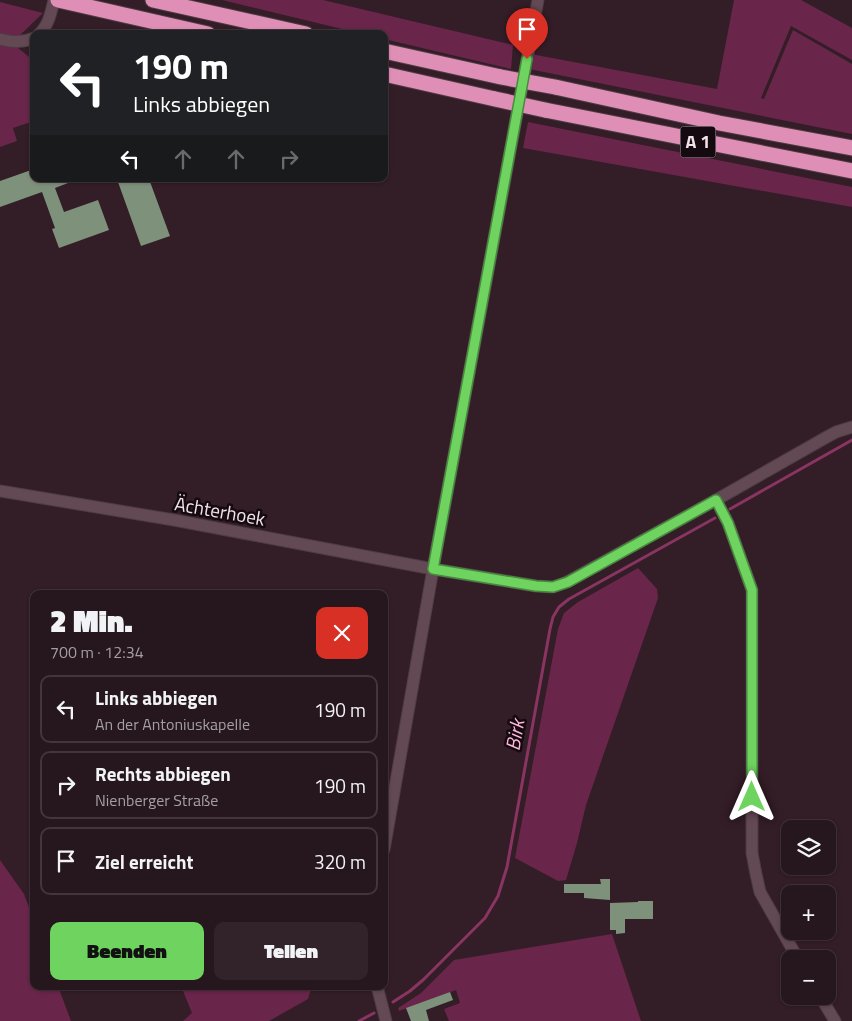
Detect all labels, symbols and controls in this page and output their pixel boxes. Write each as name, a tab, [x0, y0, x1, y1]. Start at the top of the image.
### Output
pin	[506, 8, 548, 59]
icon: arrive	[513, 15, 541, 43]
text: 190 m	[133, 39, 229, 93]
icon: left	[50, 50, 115, 115]
text: Links abbiegen	[133, 87, 270, 121]
road number: A 1	[680, 126, 716, 158]
icon: left	[116, 145, 144, 173]
icon: ahead	[169, 145, 197, 173]
icon: ahead	[222, 145, 250, 173]
icon: right	[275, 145, 303, 173]
street label: Ächterhoek	[173, 488, 268, 533]
text: 2 Min.	[50, 598, 133, 644]
button: close	[316, 607, 368, 659]
text: 700 m · 12:34	[50, 640, 144, 664]
text: Links abbiegen	[95, 683, 218, 712]
icon: left	[52, 695, 80, 723]
text: 190 m	[314, 695, 366, 724]
text: An der Antoniuskapelle	[95, 712, 250, 736]
water label: Birk	[497, 715, 533, 753]
text: Rechts abbiegen	[95, 759, 231, 788]
position arrow	[725, 770, 777, 822]
icon: right	[52, 771, 80, 799]
text: 190 m	[314, 771, 366, 800]
text: Nienberger Straße	[95, 788, 218, 812]
map controls	[781, 820, 836, 1005]
button: layers	[781, 820, 836, 875]
icon: arrive	[52, 847, 80, 875]
text: Ziel erreicht	[95, 847, 193, 876]
text: 320 m	[314, 847, 366, 876]
button: +	[781, 885, 836, 940]
button: Beenden	[50, 922, 204, 980]
button: Teilen	[214, 922, 368, 980]
button: −	[781, 950, 836, 1005]

